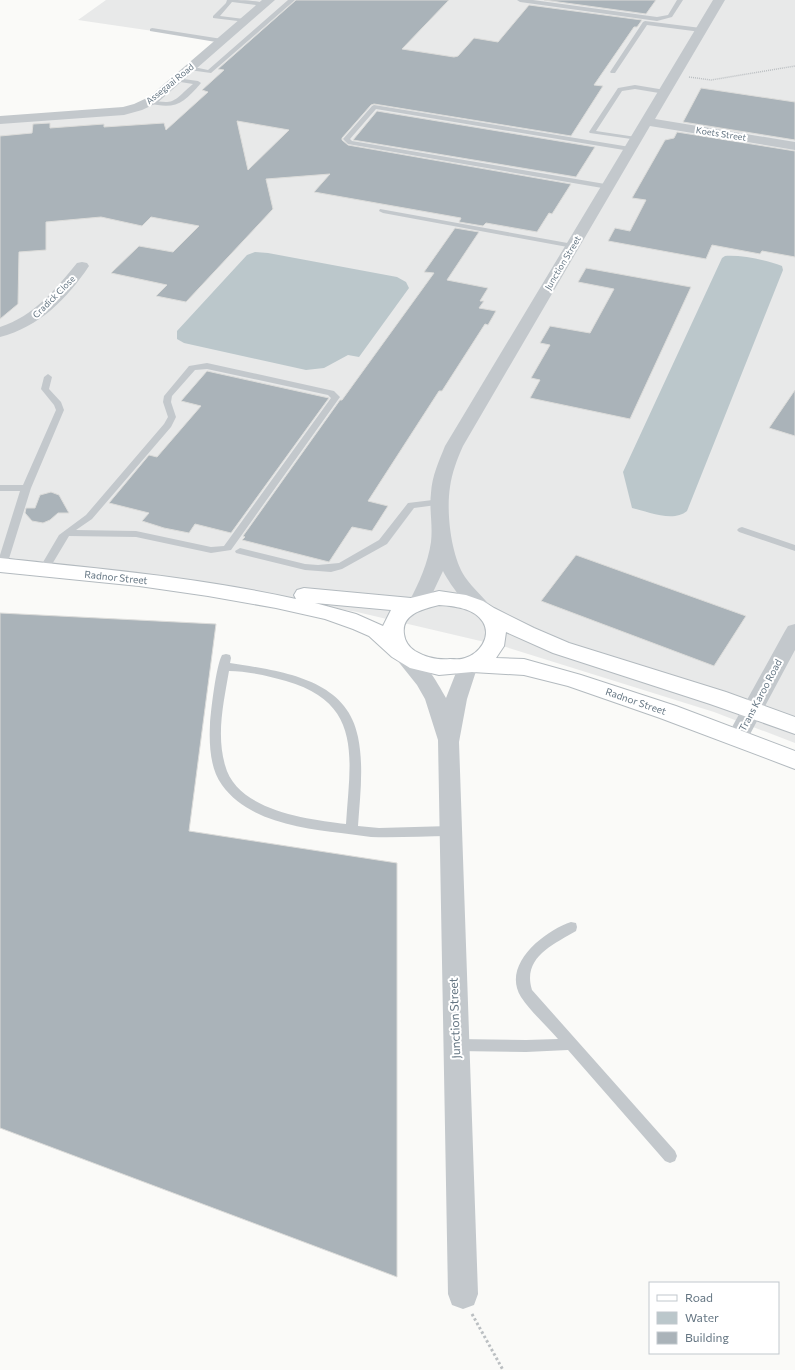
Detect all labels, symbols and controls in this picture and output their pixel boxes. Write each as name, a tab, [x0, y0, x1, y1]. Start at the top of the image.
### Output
street label: Assegaai Road	[144, 61, 196, 106]
street label: Koets Street	[695, 124, 747, 143]
street label: Junction Street	[542, 234, 583, 292]
street label: Cradick Close	[30, 273, 77, 320]
street label: Radnor Street	[84, 568, 148, 586]
street label: Trans Karoo Road	[736, 657, 784, 733]
street label: Radnor Street	[604, 685, 668, 717]
street label: Junction Street	[446, 977, 463, 1059]
legend	[649, 1282, 779, 1354]
text: Road	[685, 1290, 713, 1304]
text: Water	[685, 1310, 719, 1324]
text: Building	[685, 1330, 729, 1344]

